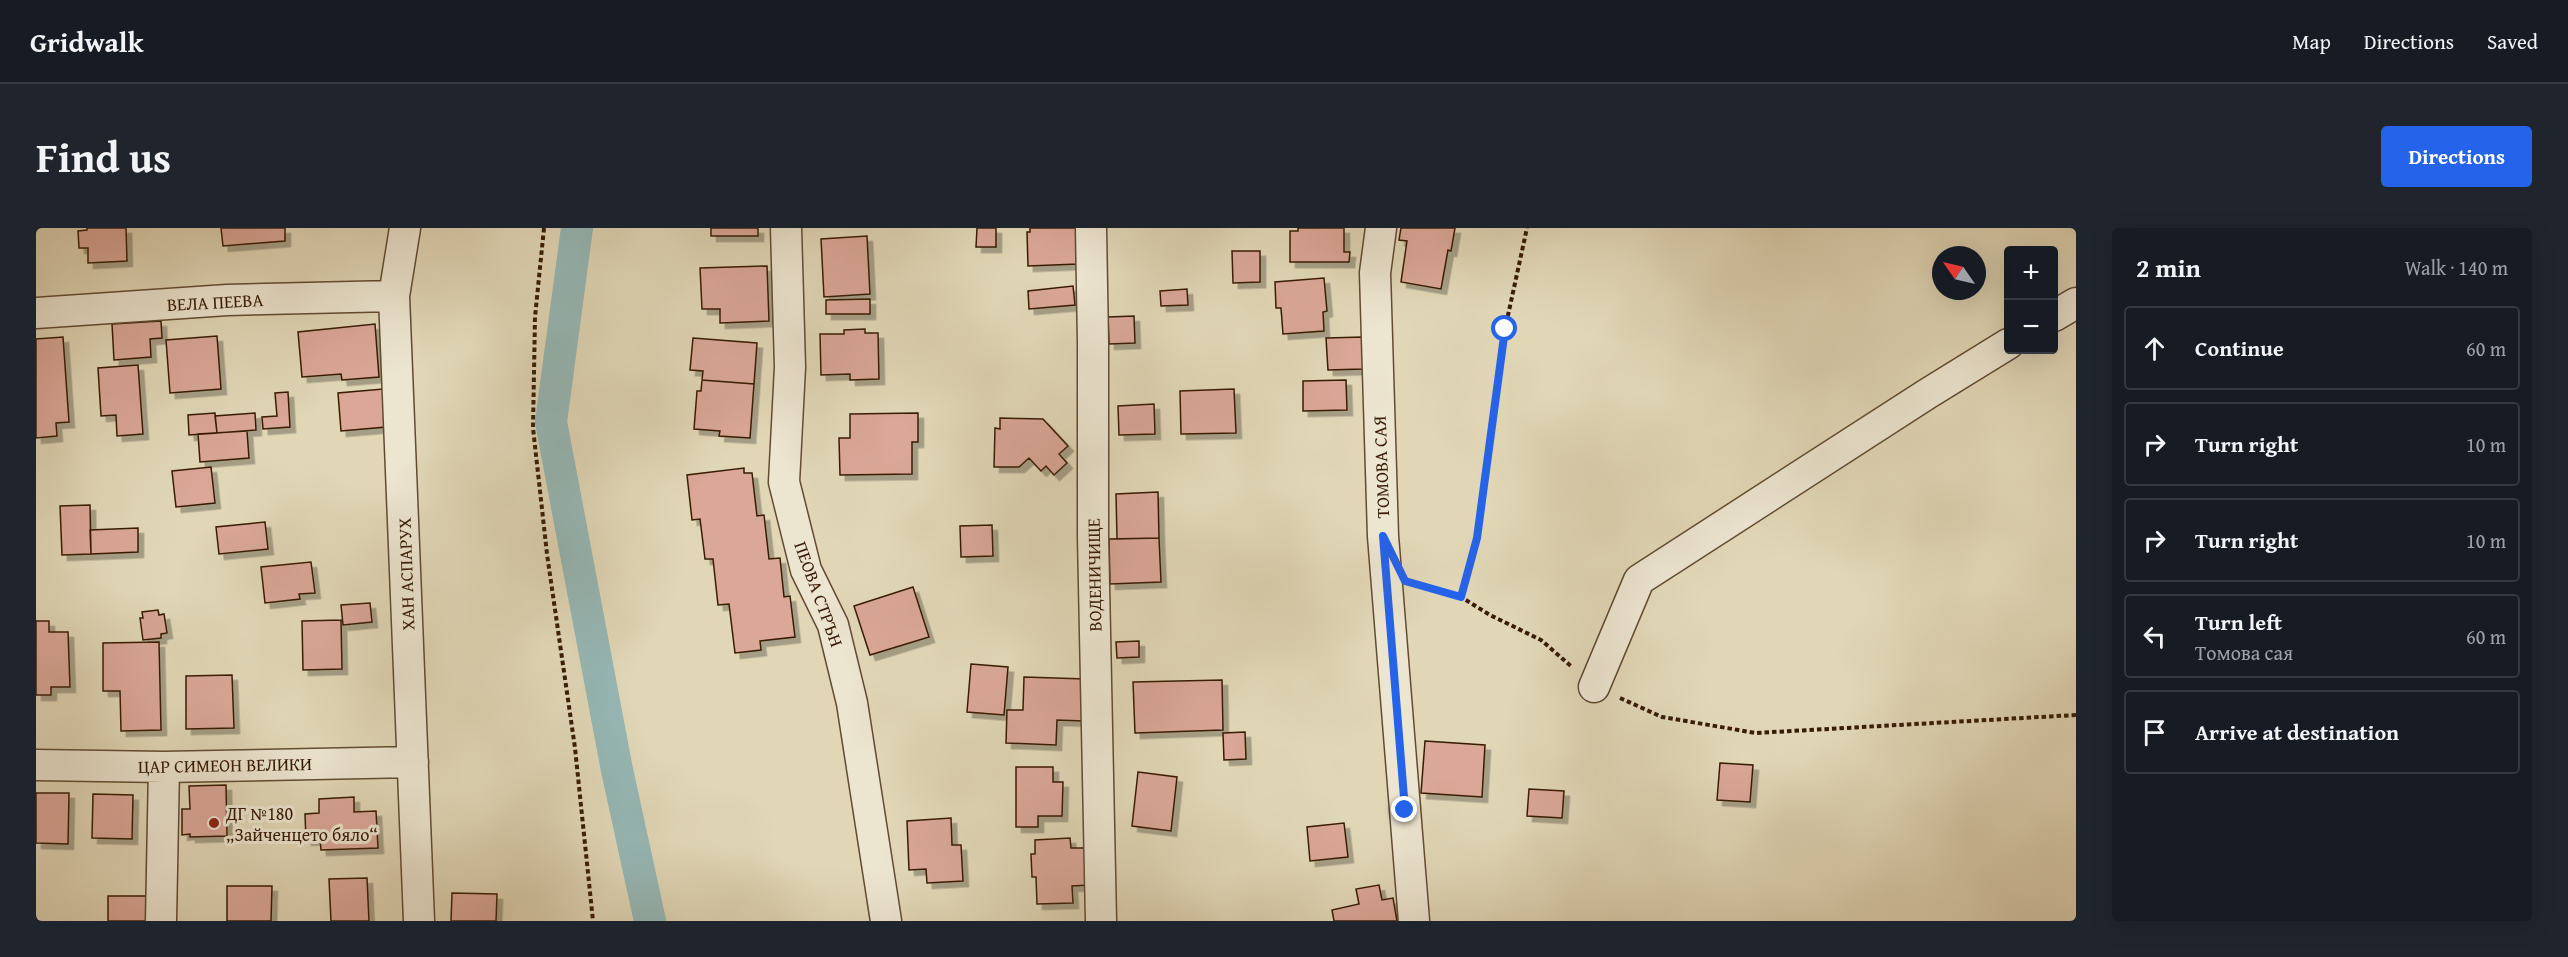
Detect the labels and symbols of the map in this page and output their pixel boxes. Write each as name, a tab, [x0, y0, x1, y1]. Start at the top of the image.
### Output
north arrow	[1932, 246, 1986, 300]
street label: ВЕЛА ПЕЕВА	[166, 286, 264, 318]
route start	[1491, 315, 1517, 341]
street label: ТОМОВА САЯ	[1366, 415, 1396, 519]
street label: ХАН АСПАРУХ	[391, 517, 421, 631]
street label: ВОДЕНИЧИЩЕ	[1080, 518, 1108, 632]
street label: ПЕОВА СТРЪН	[787, 537, 851, 651]
street label: ЦАР СИМЕОН ВЕЛИКИ	[138, 750, 312, 780]
route end	[1391, 796, 1417, 822]
place label: ДГ №180 „Зайченцето бяло“	[225, 800, 378, 848]
marker: ДГ №180 „Зайченцето бяло“	[207, 816, 221, 830]

